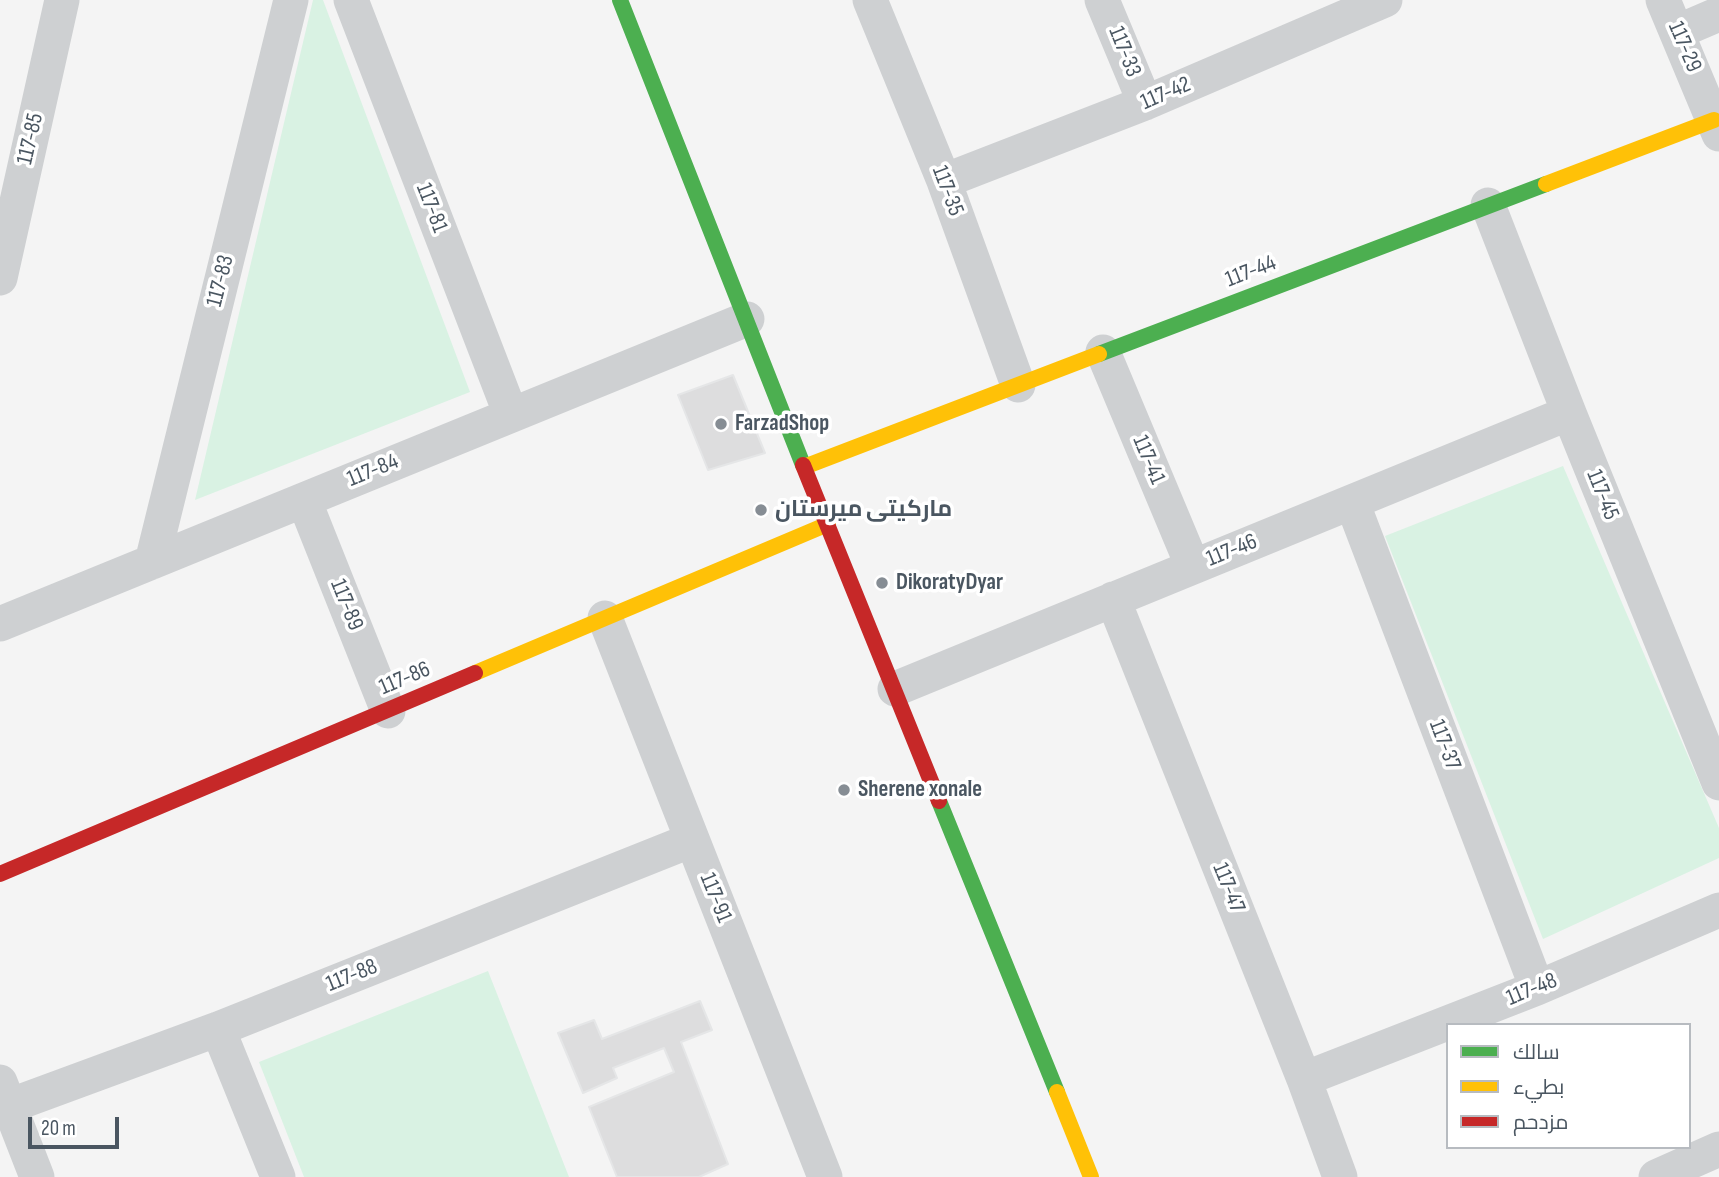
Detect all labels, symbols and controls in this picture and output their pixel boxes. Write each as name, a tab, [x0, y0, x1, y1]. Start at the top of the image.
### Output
street label: 117-29	[1661, 18, 1707, 76]
street label: 117-33	[1101, 23, 1147, 81]
street label: 117-42	[1137, 71, 1195, 117]
street label: 117-85	[12, 111, 50, 167]
street label: 117-35	[925, 162, 969, 220]
street label: 117-81	[409, 179, 453, 237]
street label: 117-44	[1222, 250, 1280, 294]
street label: 117-83	[201, 252, 241, 310]
place label: FarzadShop	[735, 410, 829, 438]
marker: FarzadShop	[713, 416, 729, 432]
street label: 117-41	[1125, 431, 1171, 489]
street label: 117-84	[343, 448, 403, 494]
street label: 117-45	[1580, 466, 1624, 524]
place label: مارکیتی میرستان	[775, 496, 952, 524]
marker: مارکیتی میرستان	[753, 502, 769, 518]
street label: 117-46	[1203, 528, 1261, 574]
place label: DikoratyDyar	[896, 569, 1003, 597]
street label: 117-89	[323, 575, 369, 635]
marker: DikoratyDyar	[874, 575, 890, 591]
street label: 117-86	[375, 656, 435, 702]
street label: 117-37	[1422, 716, 1466, 774]
place label: Sherene xonale	[858, 776, 982, 804]
marker: Sherene xonale	[836, 782, 852, 798]
street label: 117-47	[1206, 859, 1250, 917]
street label: 117-91	[693, 869, 737, 927]
street label: 117-88	[322, 953, 382, 999]
street label: 117-48	[1503, 967, 1561, 1013]
legend	[1446, 1023, 1691, 1149]
text: سالك	[1513, 1040, 1560, 1065]
text: بطيء	[1513, 1075, 1564, 1100]
scale bar	[32, 1104, 122, 1148]
text: مزدحم	[1513, 1110, 1568, 1135]
text: 20 m	[41, 1116, 76, 1141]

